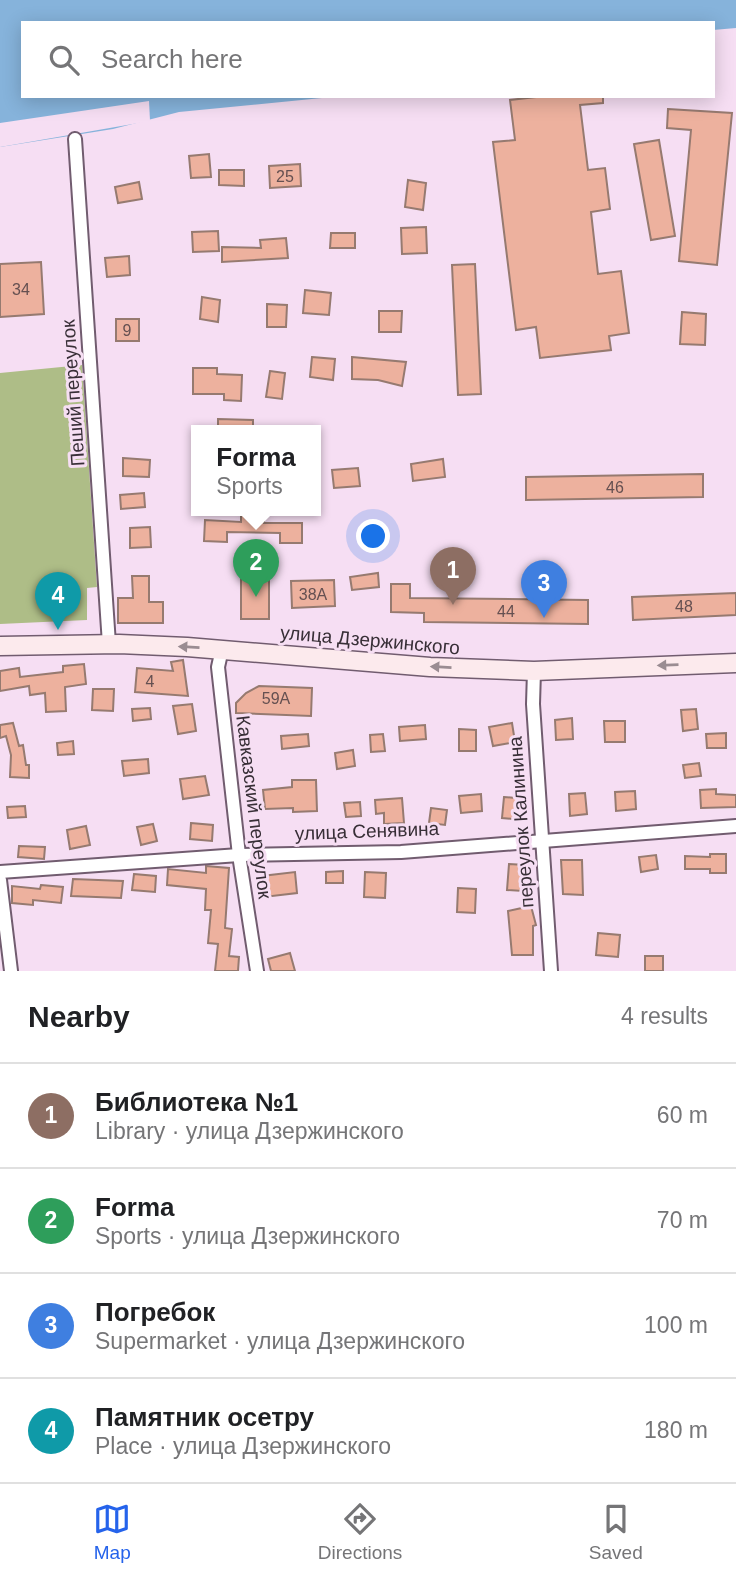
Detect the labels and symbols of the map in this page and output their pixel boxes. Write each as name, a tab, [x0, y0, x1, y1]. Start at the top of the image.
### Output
house number: 25	[276, 168, 294, 185]
house number: 34	[12, 281, 30, 298]
street label: Пеший переулок	[57, 318, 89, 467]
house number: 9	[123, 322, 132, 339]
house number: 46	[606, 479, 624, 496]
your location	[356, 519, 390, 553]
pin: 2	[233, 539, 279, 597]
pin: 1	[430, 547, 476, 605]
pin: 3	[521, 560, 567, 618]
pin: 4	[35, 572, 81, 630]
house number: 38А	[299, 586, 328, 603]
house number: 48	[675, 598, 693, 615]
house number: 44	[497, 603, 515, 620]
street label: улица Дзержинского	[279, 622, 461, 658]
one-way arrow	[178, 641, 200, 652]
one-way arrow	[657, 660, 679, 671]
one-way arrow	[429, 662, 451, 673]
house number: 4	[146, 673, 155, 690]
house number: 59А	[262, 690, 291, 707]
street label: Кавказский переулок	[232, 714, 276, 901]
street label: переулок Калинина	[505, 735, 537, 908]
street label: улица Сенявина	[294, 818, 440, 844]

